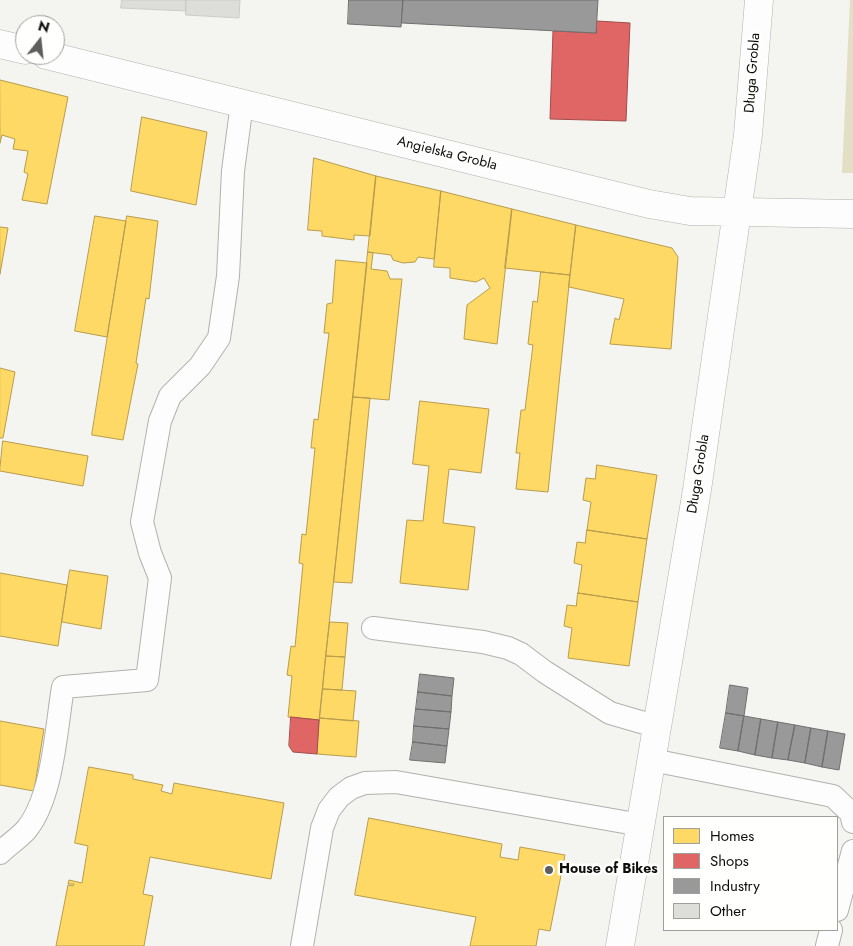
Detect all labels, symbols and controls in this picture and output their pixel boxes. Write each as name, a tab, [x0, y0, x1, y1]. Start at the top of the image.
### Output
north arrow	[15, 15, 65, 65]
text: N	[36, 15, 52, 38]
street label: Długa Grobla	[742, 32, 764, 114]
street label: Angielska Grobla	[395, 133, 499, 175]
street label: Długa Grobla	[684, 433, 714, 515]
legend	[663, 816, 838, 931]
text: Homes	[710, 825, 754, 847]
text: Shops	[710, 850, 749, 872]
place label: House of Bikes	[559, 862, 658, 878]
marker: House of Bikes	[543, 864, 555, 876]
text: Industry	[710, 875, 760, 897]
text: Other	[710, 900, 746, 922]

